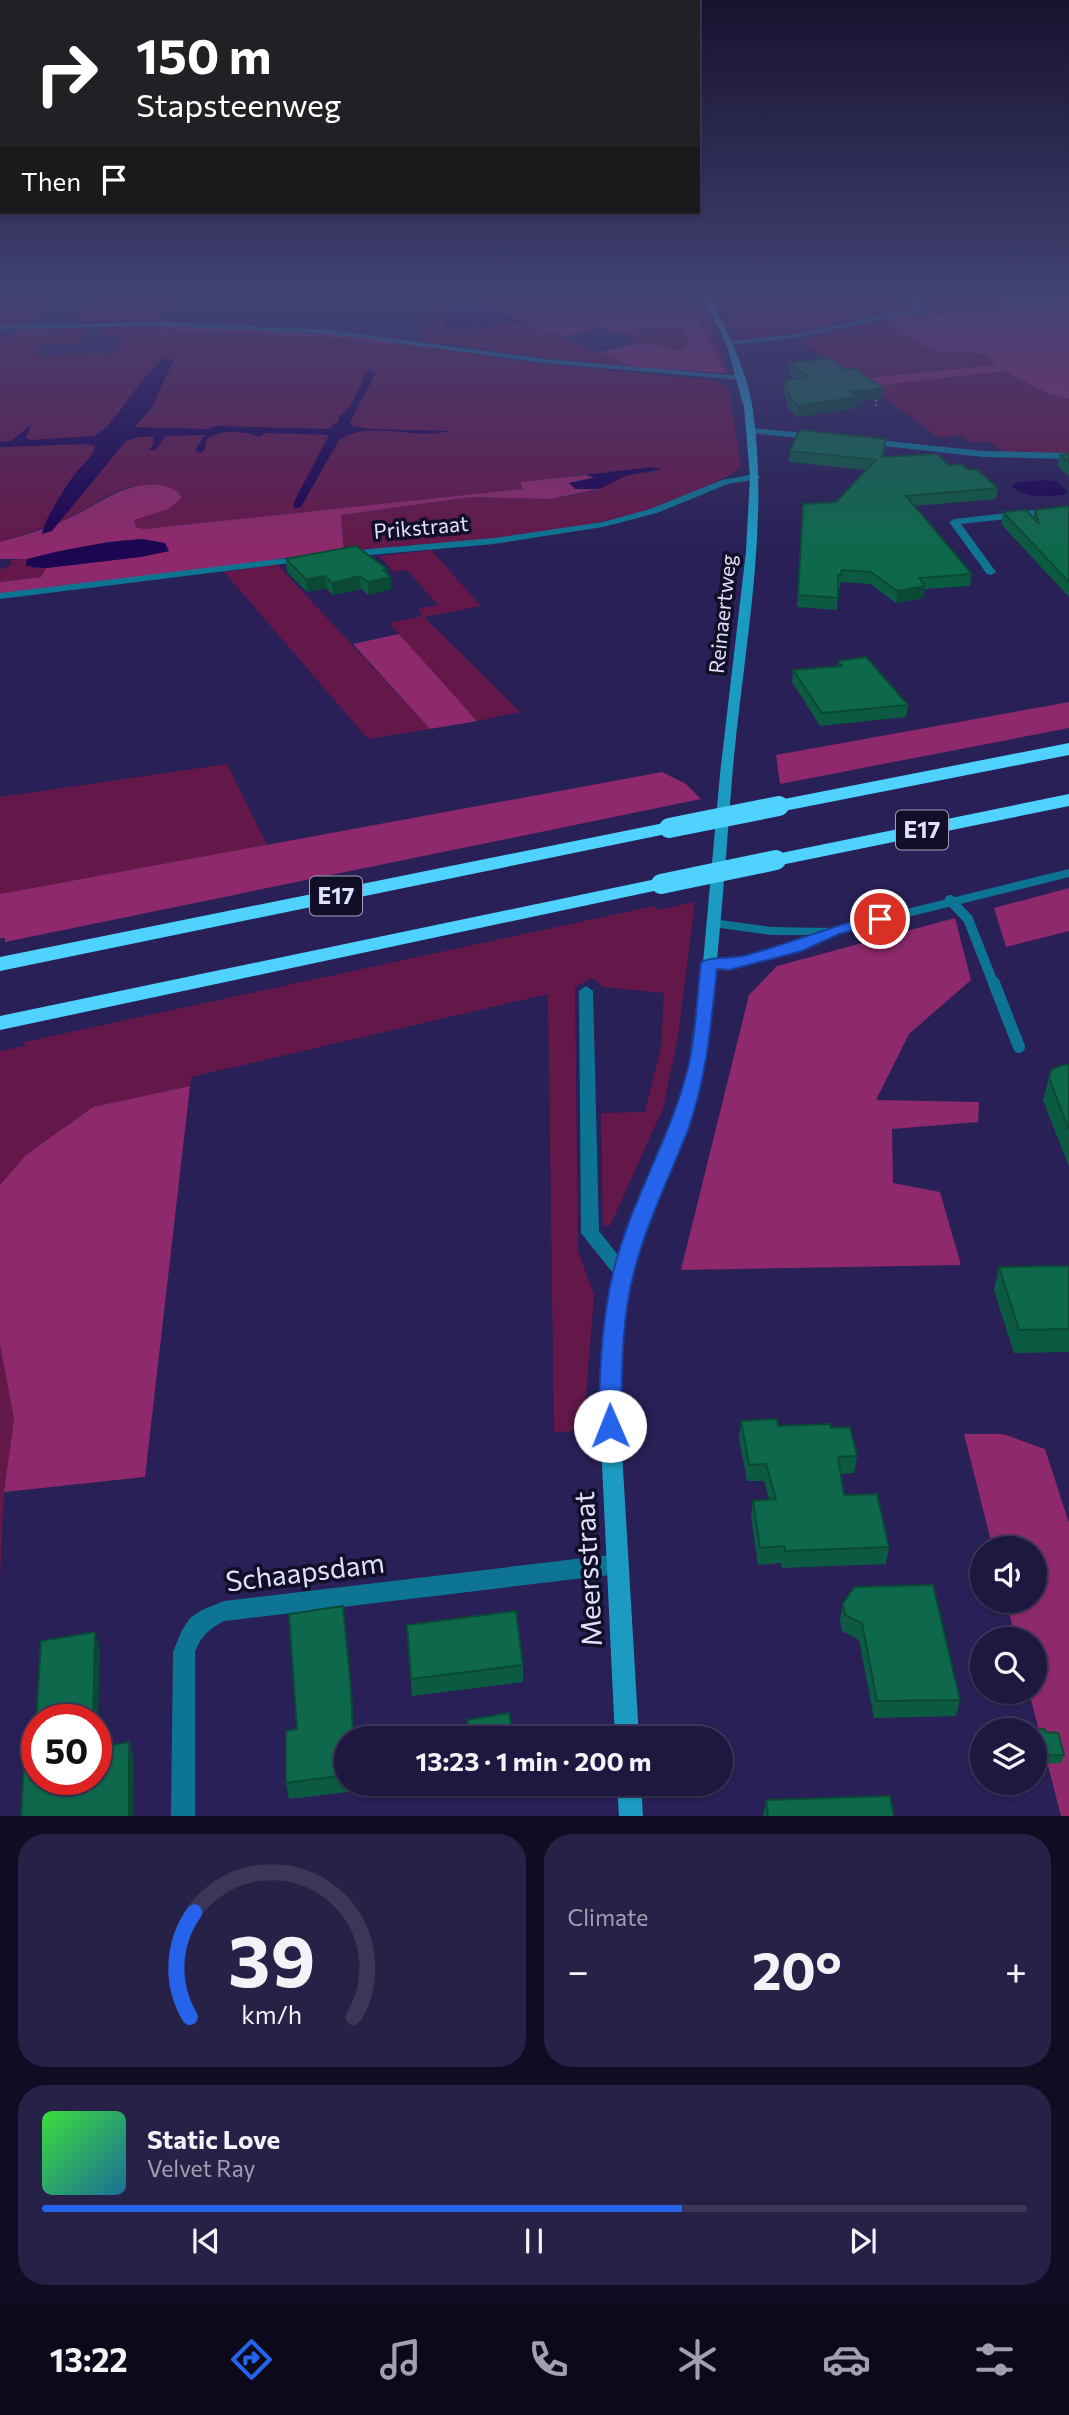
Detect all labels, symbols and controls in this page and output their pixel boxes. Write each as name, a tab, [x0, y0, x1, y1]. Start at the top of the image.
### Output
text: 150 m	[136, 24, 271, 84]
icon: right	[21, 28, 112, 119]
text: Stapsteenweg	[136, 84, 341, 124]
icon: arrive	[95, 161, 133, 199]
text: Then	[21, 165, 81, 196]
street label: Prikstraat	[372, 510, 469, 543]
street label: Reinaertweg	[703, 553, 740, 675]
road number: E17	[896, 810, 948, 850]
road number: E17	[310, 876, 362, 916]
pin	[850, 889, 910, 949]
icon: arrive	[861, 900, 899, 938]
position arrow	[573, 1389, 647, 1463]
street label: Meersstraat	[566, 1491, 608, 1648]
map controls	[970, 1536, 1047, 1795]
button: sound	[970, 1536, 1047, 1613]
street label: Schaapsdam	[223, 1544, 386, 1598]
button: search	[970, 1627, 1047, 1704]
speed limit sign: 50	[21, 1704, 112, 1795]
button: layers	[970, 1718, 1047, 1795]
text: 13:23 · 1 min · 200 m	[416, 1745, 651, 1776]
text: Climate	[568, 1903, 649, 1931]
text: 39	[228, 1913, 315, 2002]
text: 20°	[752, 1937, 842, 2001]
text: −	[568, 1946, 589, 1993]
text: +	[1005, 1946, 1027, 1993]
text: km/h	[241, 1998, 302, 2028]
text: Static Love	[147, 2123, 280, 2154]
text: Velvet Ray	[147, 2154, 255, 2182]
icon: previous	[187, 2222, 225, 2260]
icon: pause	[515, 2222, 553, 2260]
icon: next	[844, 2222, 882, 2260]
icon: directions	[227, 2335, 276, 2384]
icon: music	[376, 2335, 425, 2384]
icon: phone	[524, 2335, 573, 2384]
icon: climate	[673, 2335, 722, 2384]
icon: car	[822, 2335, 871, 2384]
icon: filters	[970, 2335, 1019, 2384]
text: 13:22	[50, 2339, 128, 2379]

